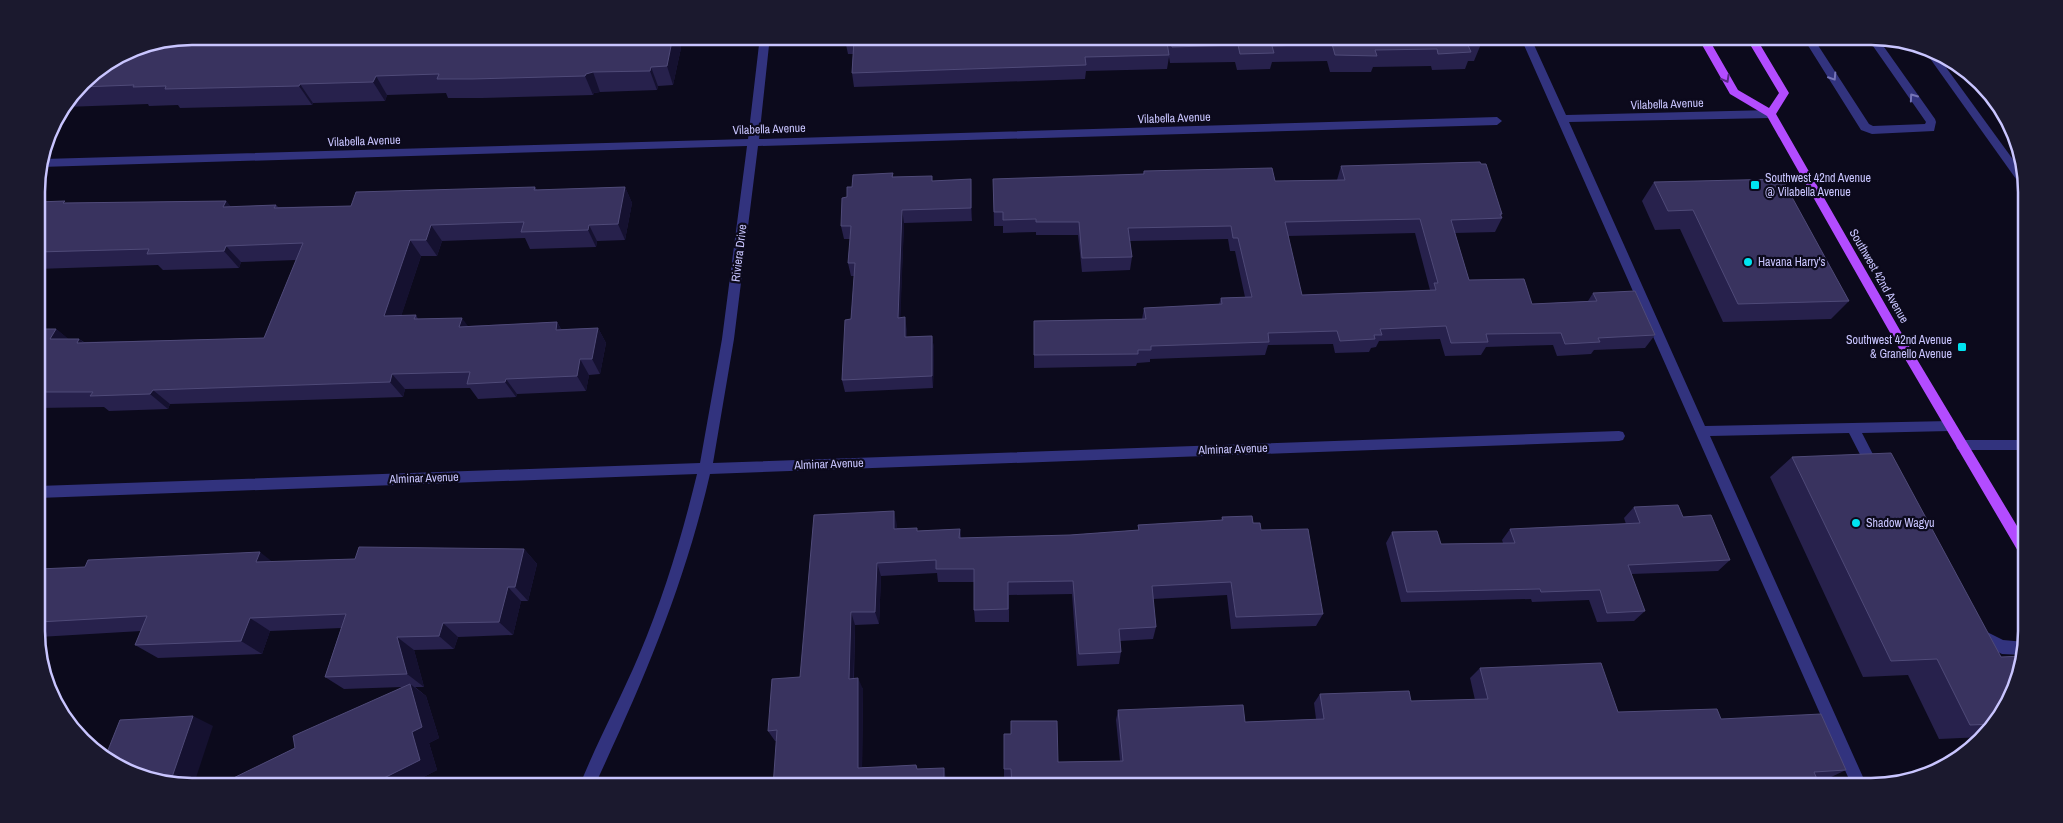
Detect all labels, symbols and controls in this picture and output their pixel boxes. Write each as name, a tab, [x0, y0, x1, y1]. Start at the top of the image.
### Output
one-way arrow	[1827, 72, 1836, 81]
one-way arrow	[1720, 73, 1730, 82]
one-way arrow	[1910, 93, 1919, 103]
street label: Vilabella Avenue	[1630, 95, 1704, 113]
street label: Vilabella Avenue	[1137, 109, 1211, 127]
street label: Vilabella Avenue	[732, 120, 806, 138]
street label: Vilabella Avenue	[327, 132, 401, 150]
place label: Southwest 42nd Avenue @ Vilabella Avenue	[1765, 170, 1871, 200]
marker: Southwest 42nd Avenue @ Vilabella Avenue	[1749, 179, 1761, 191]
street label: Riviera Drive	[728, 223, 750, 283]
street label: Southwest 42nd Avenue	[1846, 226, 1912, 326]
place label: Havana Harry's	[1758, 254, 1826, 270]
marker: Havana Harry's	[1742, 256, 1754, 268]
place label: Southwest 42nd Avenue & Granello Avenue	[1846, 332, 1952, 362]
marker: Southwest 42nd Avenue & Granello Avenue	[1956, 341, 1968, 353]
street label: Alminar Avenue	[1197, 440, 1268, 458]
street label: Alminar Avenue	[793, 455, 864, 473]
street label: Alminar Avenue	[388, 469, 459, 487]
place label: Shadow Wagyu	[1866, 515, 1935, 531]
marker: Shadow Wagyu	[1850, 517, 1862, 529]

